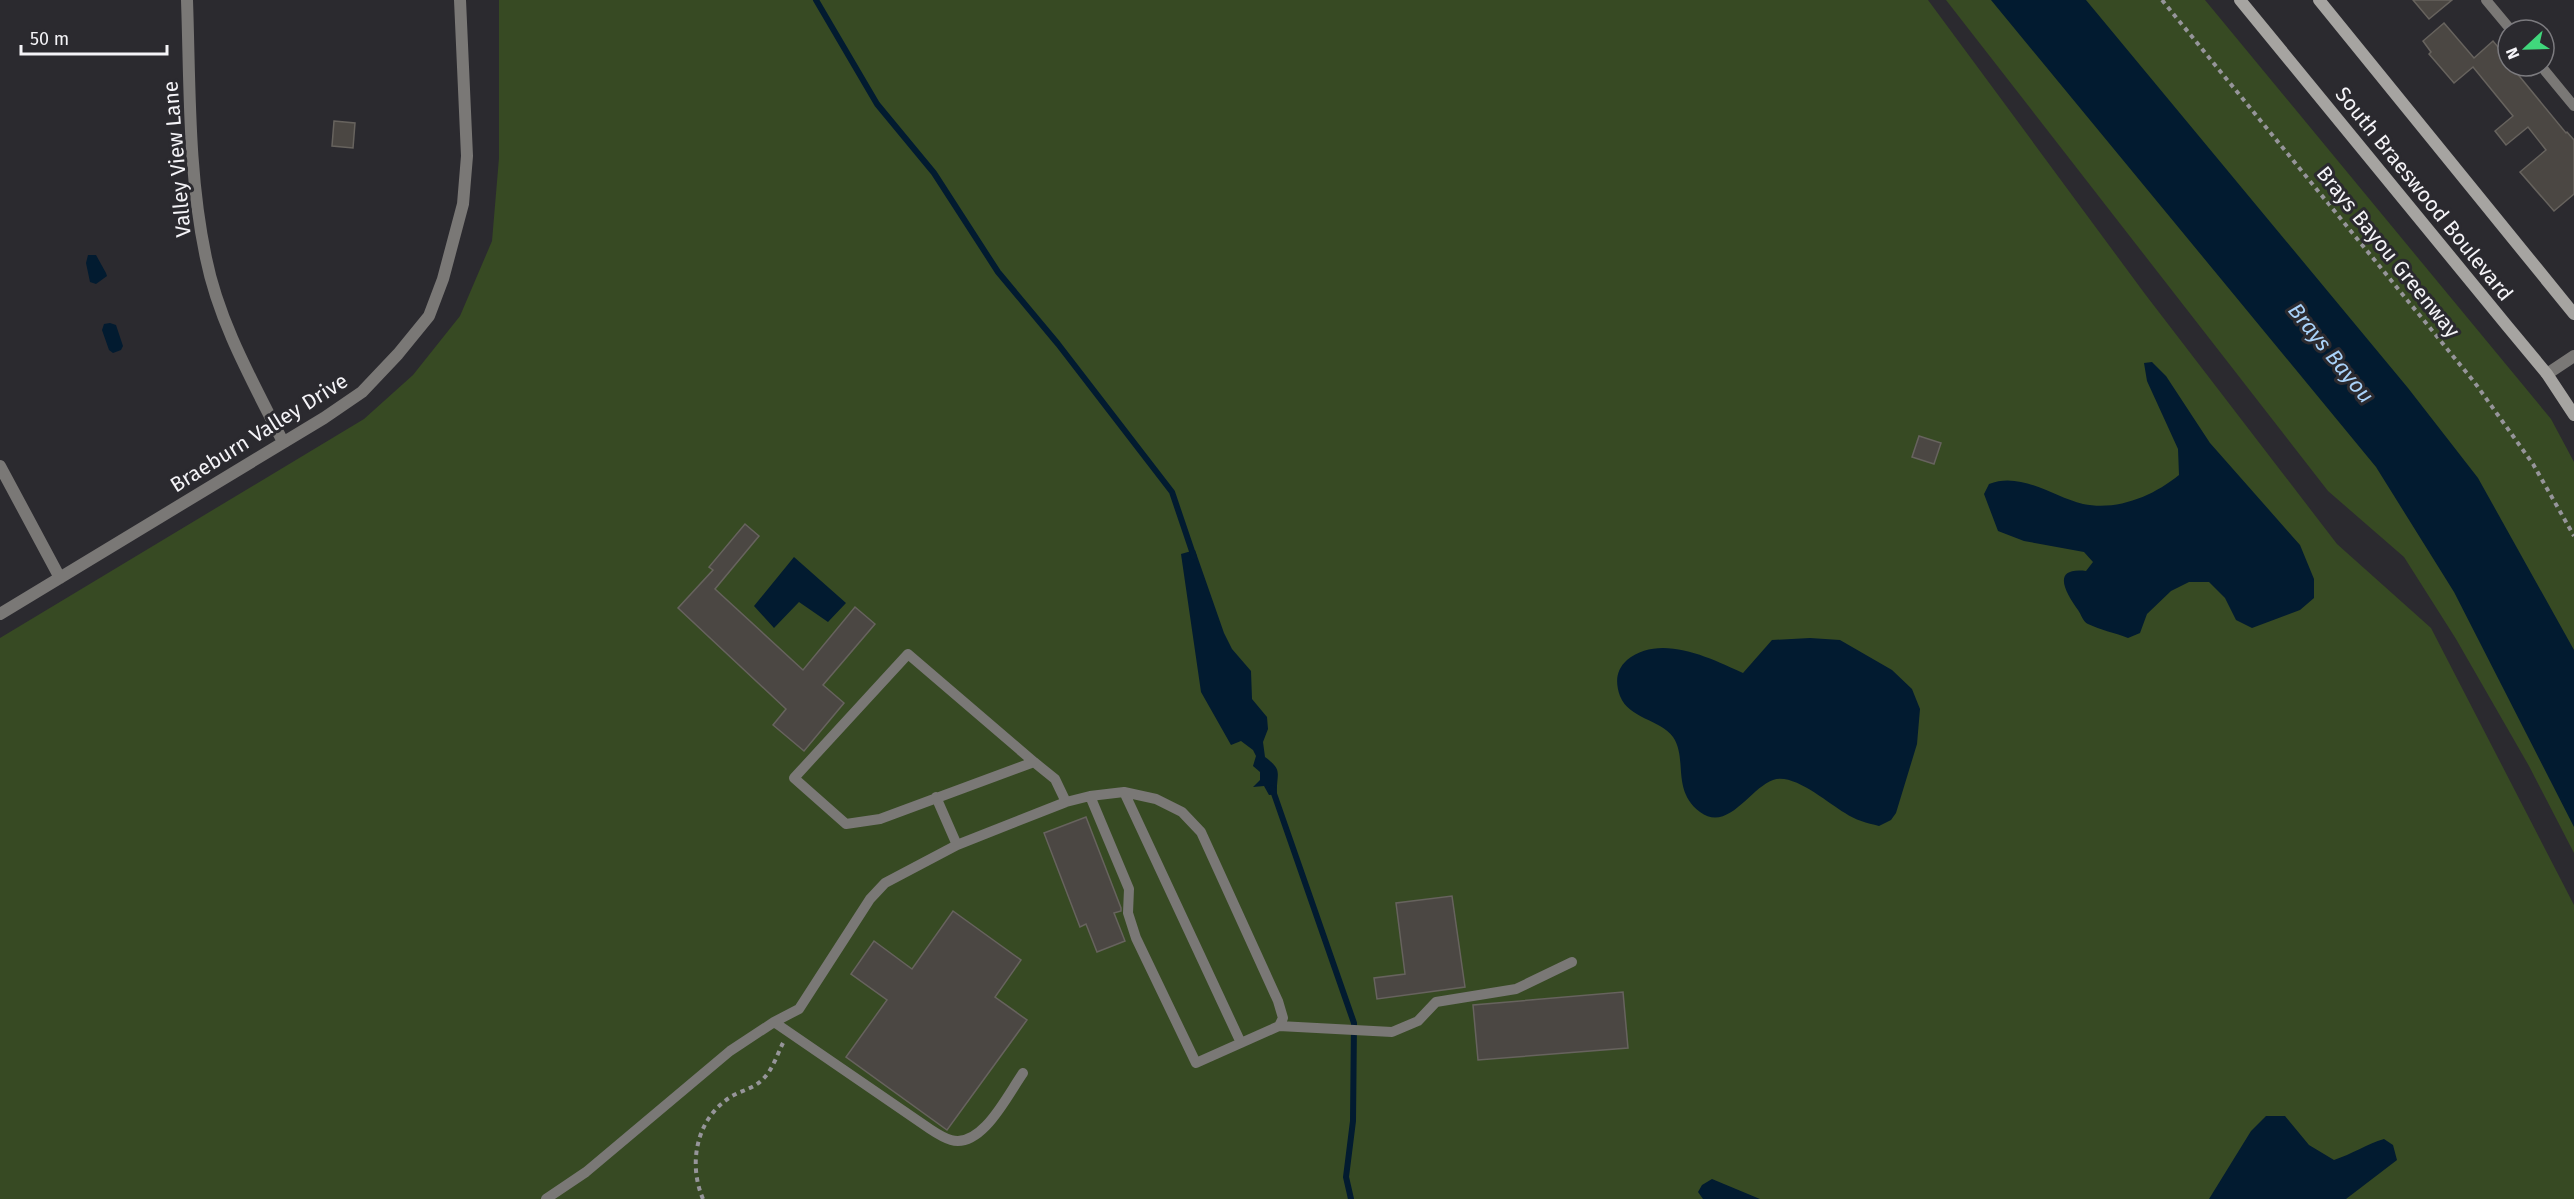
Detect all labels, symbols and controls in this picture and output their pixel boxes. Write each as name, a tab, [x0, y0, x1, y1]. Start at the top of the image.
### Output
scale bar	[21, 18, 166, 56]
north arrow	[2496, 18, 2556, 78]
text: 50 m	[30, 28, 69, 50]
text: N	[2502, 45, 2523, 62]
street label: Valley View Lane	[157, 80, 197, 238]
street label: South Braeswood Boulevard	[2330, 82, 2518, 306]
street label: Brays Bayou Greenway	[2311, 161, 2466, 344]
water label: Brays Bayou	[2282, 297, 2380, 409]
street label: Braeburn Valley Drive	[165, 368, 353, 498]

